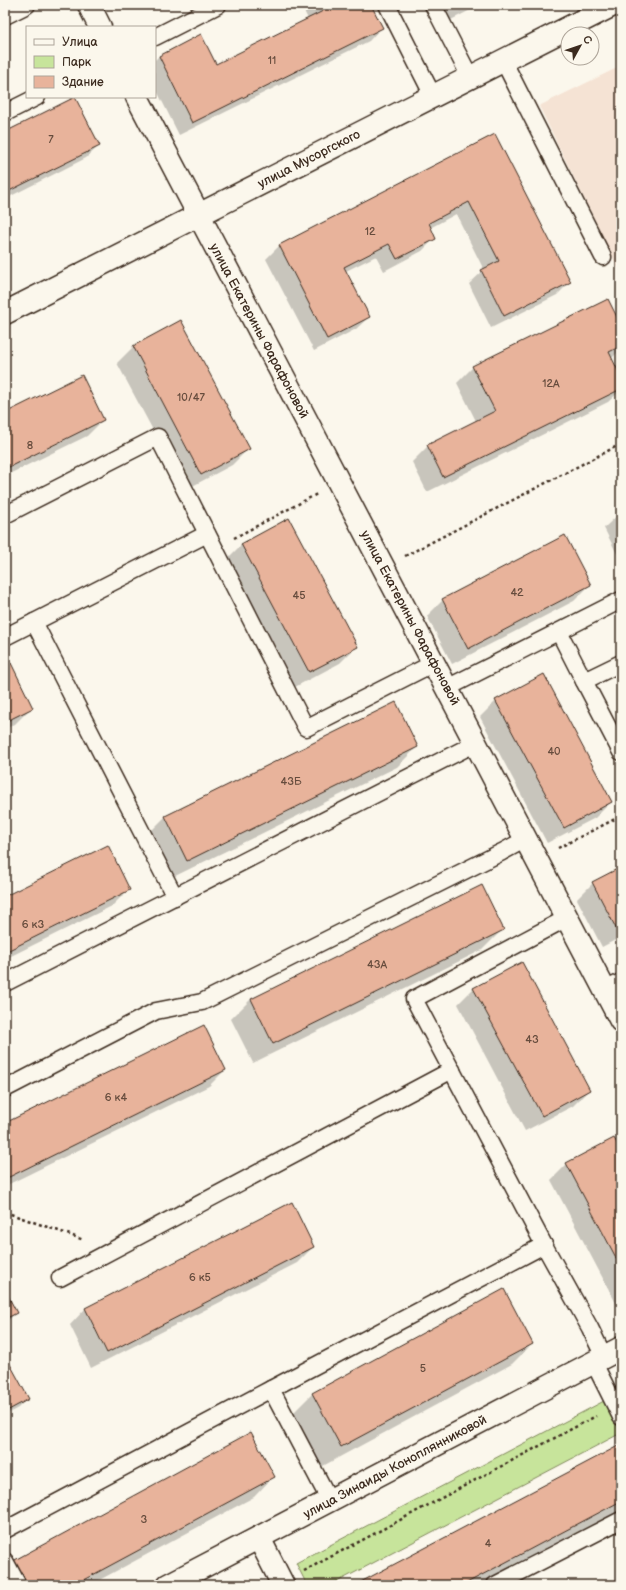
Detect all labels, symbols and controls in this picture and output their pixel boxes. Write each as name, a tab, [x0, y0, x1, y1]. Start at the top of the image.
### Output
legend	[26, 26, 156, 98]
north arrow	[560, 26, 600, 66]
text: С	[580, 33, 595, 47]
text: Улица	[62, 35, 98, 50]
house number: 11	[268, 54, 276, 67]
text: Парк	[62, 55, 92, 70]
text: Здание	[62, 75, 104, 90]
street label: улица Мусоргского	[255, 126, 363, 192]
house number: 7	[48, 133, 54, 146]
house number: 12	[365, 225, 376, 238]
street label: улица Екатерины Фарафоновой	[206, 241, 312, 421]
house number: 12А	[542, 377, 560, 390]
house number: 10/47	[177, 391, 206, 404]
house number: 8	[27, 439, 33, 452]
street label: улица Екатерины Фарафоновой	[357, 528, 463, 708]
house number: 42	[510, 586, 524, 599]
house number: 45	[292, 589, 306, 602]
house number: 40	[547, 745, 561, 758]
house number: 43Б	[280, 775, 302, 788]
house number: 6 к3	[22, 918, 44, 931]
house number: 43А	[367, 958, 387, 971]
house number: 43	[525, 1033, 539, 1046]
house number: 6 к4	[105, 1091, 127, 1104]
house number: 6 к5	[189, 1271, 211, 1284]
house number: 5	[420, 1362, 426, 1375]
street label: улица Зинаиды Коноплянниковой	[301, 1412, 489, 1522]
house number: 3	[141, 1513, 148, 1526]
house number: 4	[485, 1537, 492, 1550]

